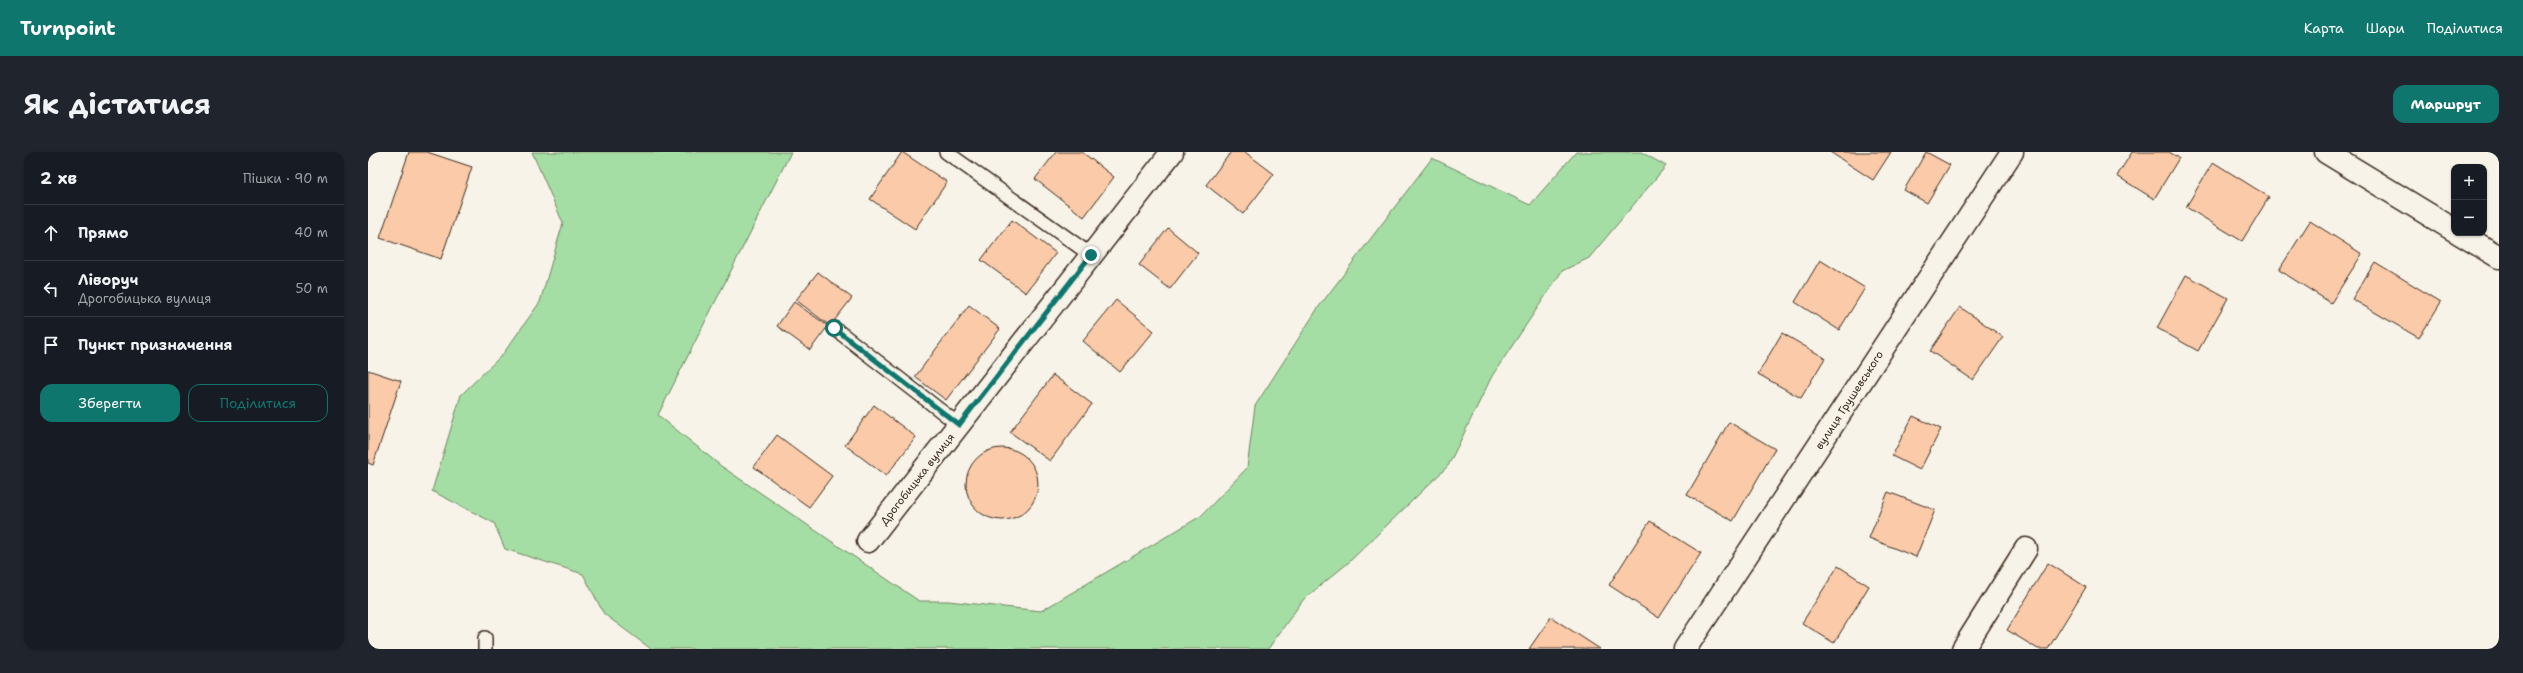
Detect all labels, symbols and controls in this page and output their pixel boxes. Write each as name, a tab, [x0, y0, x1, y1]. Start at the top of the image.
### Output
text: Turnpoint	[20, 16, 116, 41]
text: Карта	[2304, 19, 2344, 37]
text: Шари	[2366, 19, 2405, 37]
text: Поділитися	[2427, 19, 2503, 37]
text: Як дістатися	[24, 85, 211, 123]
button: Маршрут	[2393, 85, 2499, 123]
map controls	[2451, 164, 2487, 236]
button: +	[2451, 164, 2487, 200]
text: 2 хв	[40, 167, 77, 189]
text: Пішки · 90 m	[243, 170, 328, 187]
button: −	[2451, 200, 2487, 236]
icon: ahead	[40, 222, 62, 244]
text: Прямо	[78, 223, 128, 243]
text: 40 m	[294, 224, 328, 241]
route end	[1082, 246, 1100, 264]
text: Ліворуч	[78, 270, 138, 290]
icon: left	[40, 278, 62, 300]
text: 50 m	[295, 280, 328, 297]
text: Дрогобицька вулиця	[78, 290, 211, 307]
route start	[825, 319, 843, 337]
icon: arrive	[40, 334, 62, 356]
text: Пункт призначення	[78, 335, 233, 355]
street label: вулиця Грушевського	[1812, 348, 1887, 453]
button: Зберегти	[40, 384, 180, 422]
button: Поділитися	[188, 384, 328, 422]
street label: Дрогобицька вулиця	[877, 430, 958, 528]

